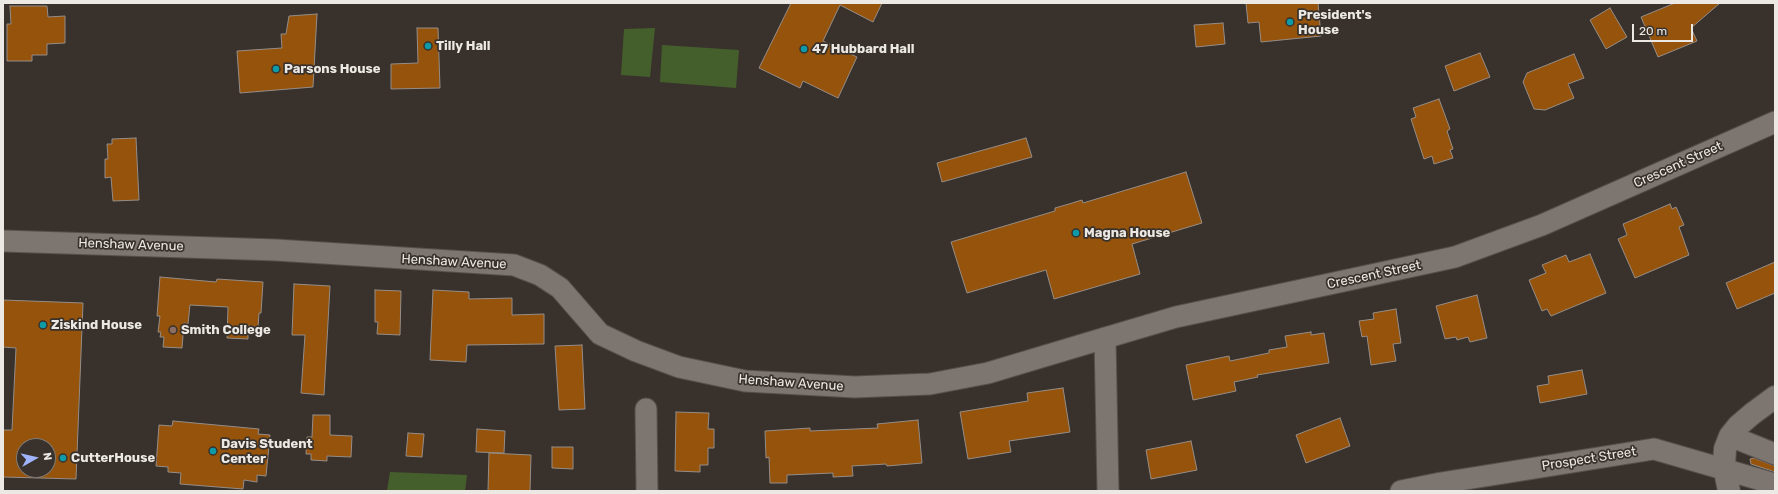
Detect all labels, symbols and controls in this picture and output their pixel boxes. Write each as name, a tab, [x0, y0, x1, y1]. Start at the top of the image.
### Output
place label: President's House	[1298, 7, 1372, 38]
scale bar	[1634, 16, 1695, 42]
marker: President's House	[1285, 17, 1295, 27]
text: 20 m	[1639, 24, 1667, 38]
place label: Tilly Hall	[436, 38, 491, 54]
marker: Tilly Hall	[423, 41, 433, 51]
place label: 47 Hubbard Hall	[812, 41, 914, 57]
marker: 47 Hubbard Hall	[799, 44, 809, 54]
place label: Parsons House	[284, 61, 381, 77]
marker: Parsons House	[271, 64, 281, 74]
street label: Crescent Street	[1631, 138, 1725, 192]
place label: Magna House	[1084, 225, 1170, 241]
marker: Magna House	[1071, 228, 1081, 238]
street label: Henshaw Avenue	[78, 235, 184, 255]
street label: Henshaw Avenue	[401, 251, 507, 273]
street label: Crescent Street	[1326, 257, 1422, 293]
place label: Ziskind House	[51, 317, 142, 333]
marker: Ziskind House	[38, 320, 48, 330]
place label: Smith College	[181, 322, 271, 338]
marker: Smith College	[168, 325, 178, 335]
street label: Henshaw Avenue	[738, 372, 844, 394]
place label: Davis Student Center	[221, 436, 313, 467]
north arrow	[16, 438, 56, 478]
street label: Prospect Street	[1541, 444, 1637, 474]
marker: Davis Student Center	[208, 446, 218, 456]
place label: CutterHouse	[71, 450, 155, 466]
text: N	[40, 452, 54, 461]
marker: CutterHouse	[58, 453, 68, 463]

